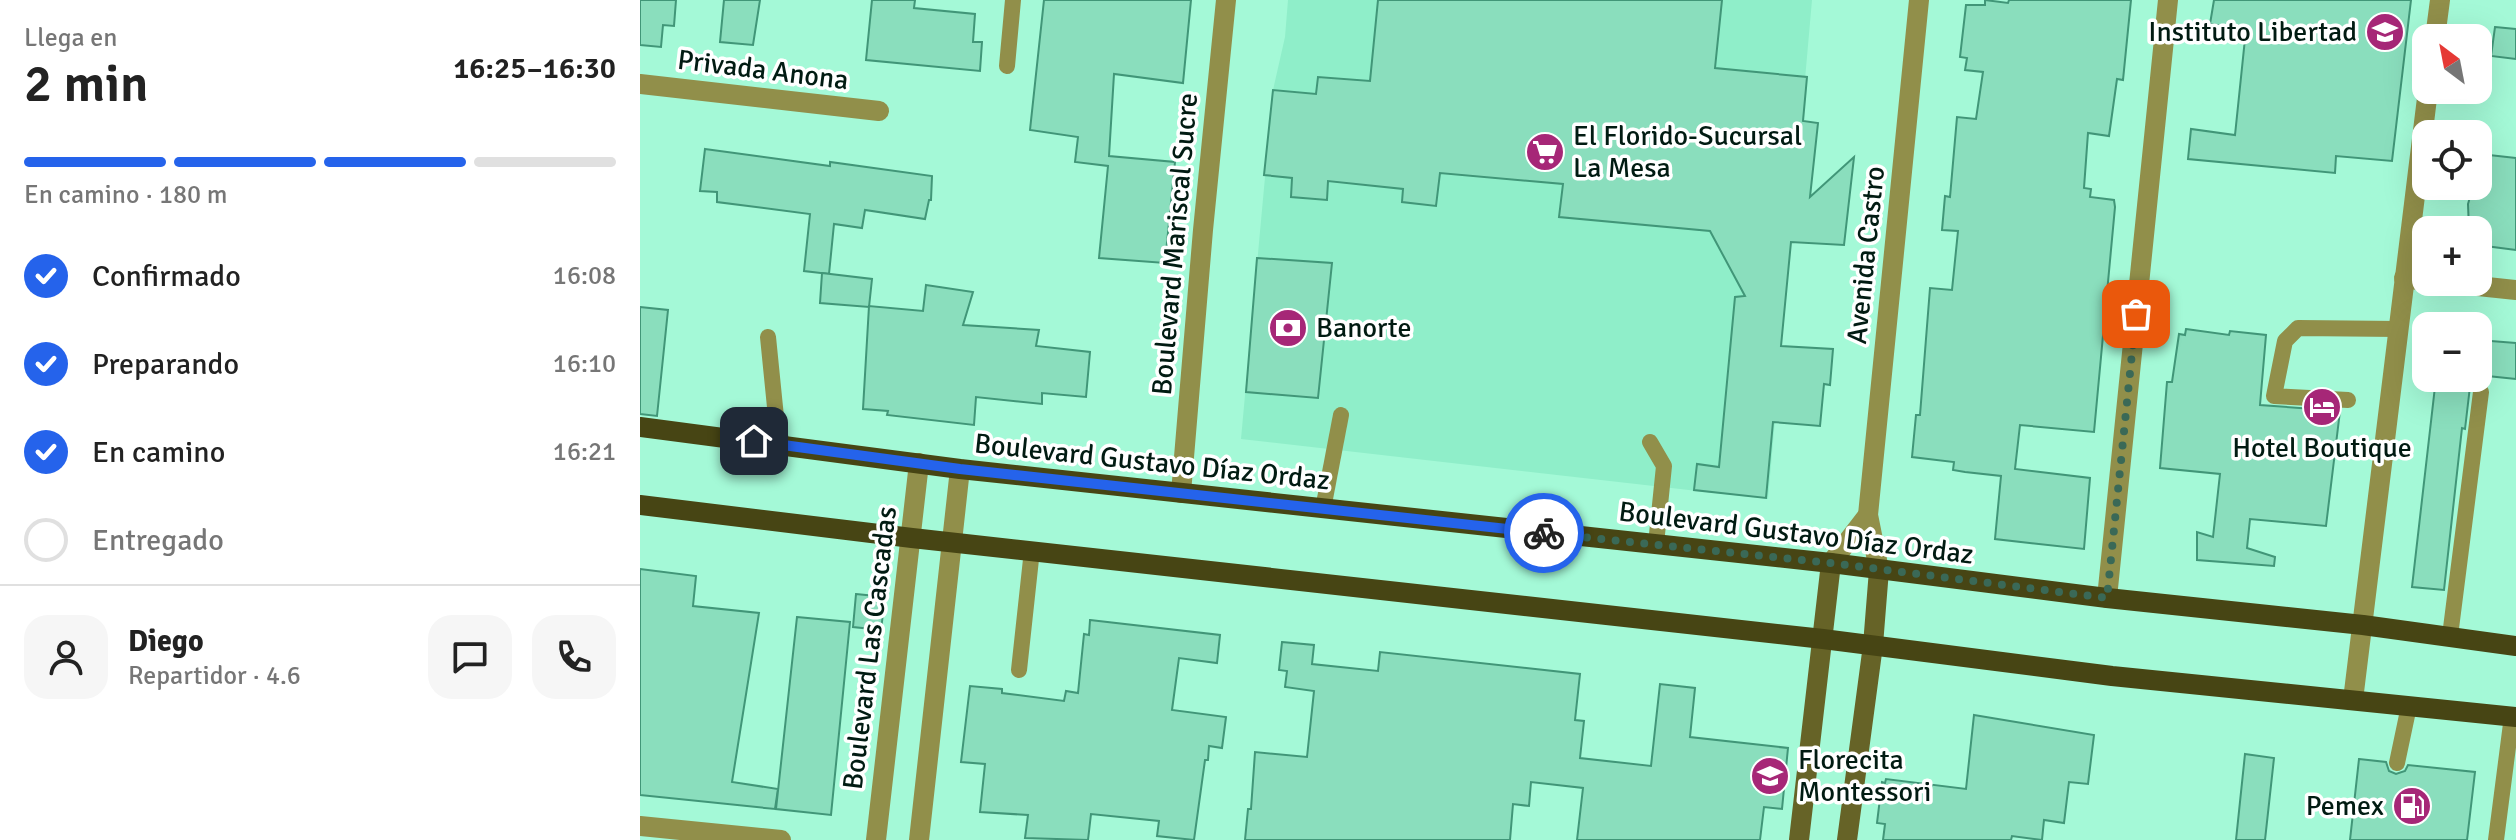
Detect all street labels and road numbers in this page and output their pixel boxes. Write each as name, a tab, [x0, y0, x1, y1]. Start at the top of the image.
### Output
street label: Privada Anona	[676, 43, 850, 97]
street label: Boulevard Mariscal Sucre	[1145, 91, 1205, 397]
street label: Avenida Castro	[1840, 165, 1892, 345]
street label: Boulevard Gustavo Díaz Ordaz	[973, 426, 1331, 498]
street label: Boulevard Gustavo Díaz Ordaz	[1617, 494, 1975, 572]
street label: Boulevard Las Cascadas	[836, 504, 904, 792]

